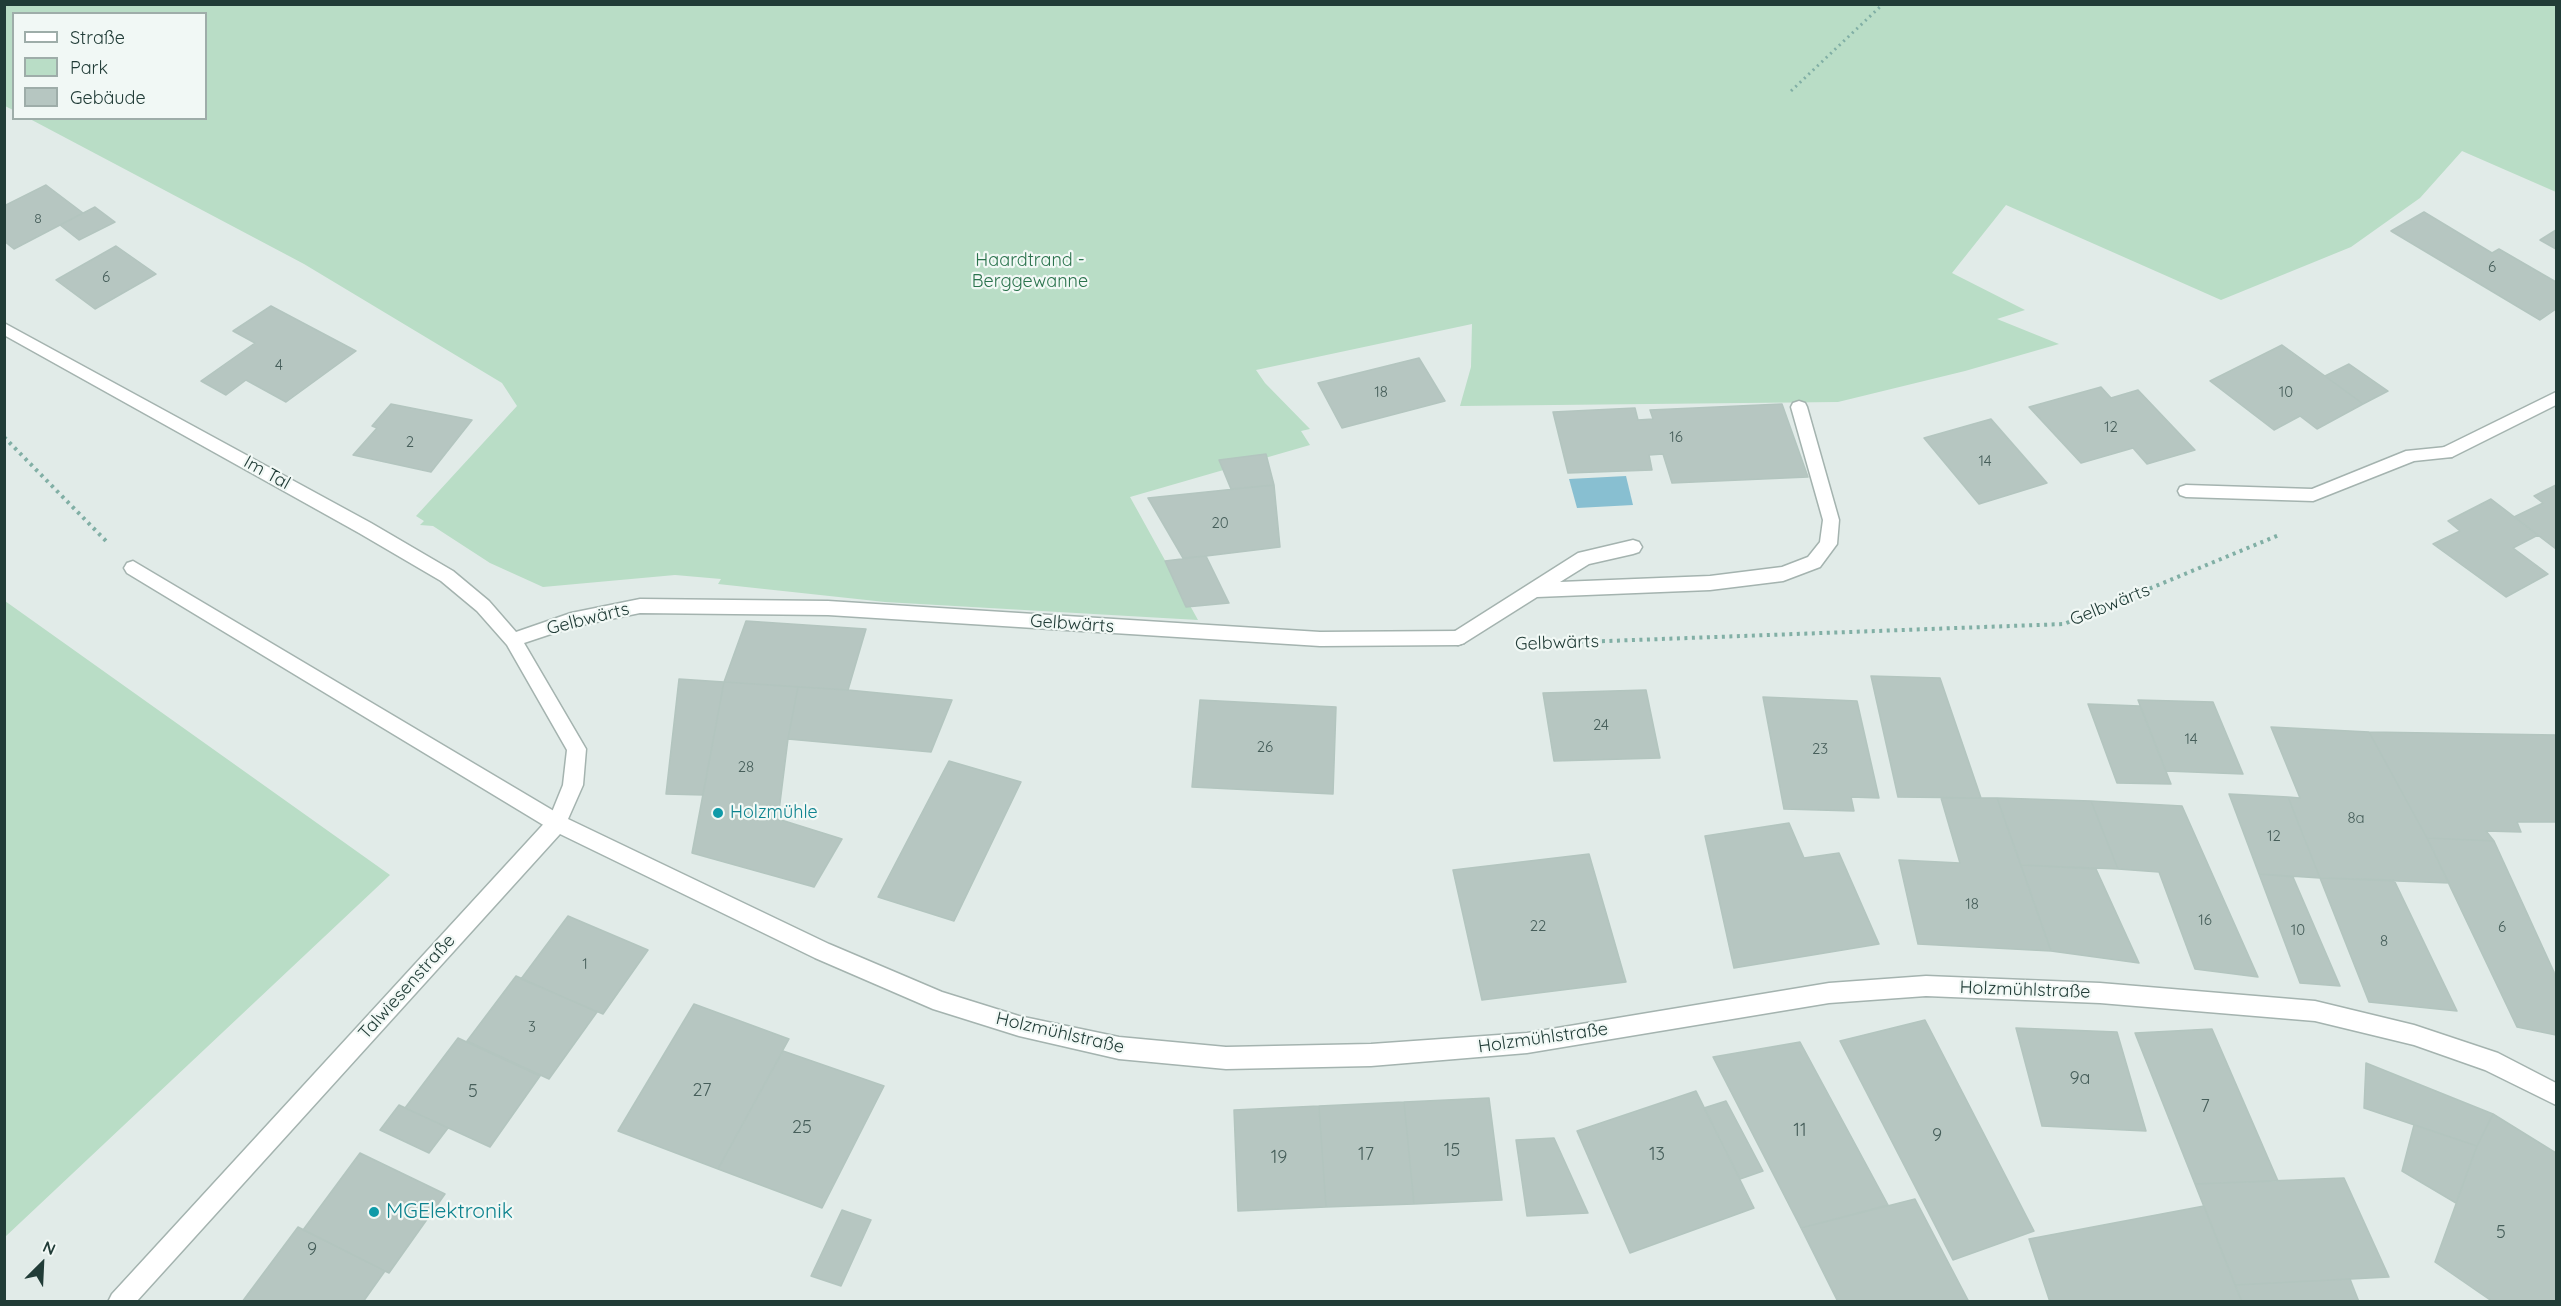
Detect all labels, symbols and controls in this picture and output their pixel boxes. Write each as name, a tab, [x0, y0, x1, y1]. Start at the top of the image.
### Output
legend	[12, 12, 207, 120]
text: Straße	[70, 26, 125, 49]
text: Park	[70, 56, 108, 79]
text: Gebäude	[70, 86, 146, 109]
house number: 8	[34, 211, 42, 227]
park label: Haardtrand - Berggewanne	[972, 250, 1088, 292]
house number: 6	[2488, 258, 2496, 276]
house number: 6	[102, 268, 110, 286]
house number: 4	[275, 356, 283, 374]
house number: 18	[1374, 383, 1388, 401]
house number: 10	[2279, 383, 2293, 401]
house number: 12	[2104, 418, 2118, 436]
house number: 16	[1669, 428, 1683, 446]
house number: 2	[406, 433, 414, 451]
street label: Im Tal	[240, 451, 294, 495]
house number: 14	[1978, 452, 1992, 470]
house number: 20	[1211, 514, 1229, 532]
street label: Gelbwärts	[2067, 579, 2153, 631]
street label: Gelbwärts	[545, 598, 631, 640]
street label: Gelbwärts	[1029, 610, 1115, 638]
street label: Gelbwärts	[1515, 631, 1599, 655]
house number: 24	[1593, 716, 1609, 734]
house number: 14	[2184, 730, 2198, 748]
house number: 26	[1257, 738, 1273, 756]
house number: 23	[1812, 740, 1828, 758]
house number: 28	[738, 758, 754, 776]
place label: Holzmühle	[730, 802, 818, 824]
marker: Holzmühle	[711, 806, 725, 820]
house number: 8a	[2347, 809, 2365, 827]
house number: 12	[2267, 827, 2281, 845]
house number: 18	[1965, 895, 1979, 913]
house number: 16	[2198, 911, 2212, 929]
house number: 22	[1530, 917, 1546, 935]
house number: 6	[2498, 918, 2506, 936]
house number: 10	[2291, 921, 2305, 939]
street label: Talwiesenstraße	[354, 930, 460, 1044]
house number: 8	[2380, 932, 2388, 950]
house number: 1	[582, 955, 588, 973]
street label: Holzmühlstraße	[1959, 977, 2091, 1003]
street label: Holzmühlstraße	[994, 1008, 1126, 1058]
house number: 3	[528, 1018, 536, 1036]
street label: Holzmühlstraße	[1477, 1018, 1609, 1058]
house number: 9a	[2070, 1068, 2090, 1090]
house number: 27	[693, 1080, 711, 1102]
house number: 5	[468, 1081, 478, 1103]
house number: 7	[2200, 1096, 2210, 1118]
house number: 25	[792, 1117, 812, 1139]
house number: 11	[1793, 1120, 1807, 1142]
house number: 9	[1932, 1125, 1942, 1147]
house number: 15	[1444, 1140, 1460, 1162]
house number: 17	[1358, 1144, 1374, 1166]
house number: 13	[1649, 1144, 1665, 1166]
house number: 19	[1271, 1147, 1287, 1169]
place label: MGElektronik	[386, 1199, 513, 1225]
marker: MGElektronik	[367, 1205, 381, 1219]
house number: 5	[2496, 1222, 2506, 1244]
north arrow	[12, 1234, 72, 1294]
text: N	[40, 1236, 59, 1259]
house number: 9	[307, 1239, 317, 1261]

